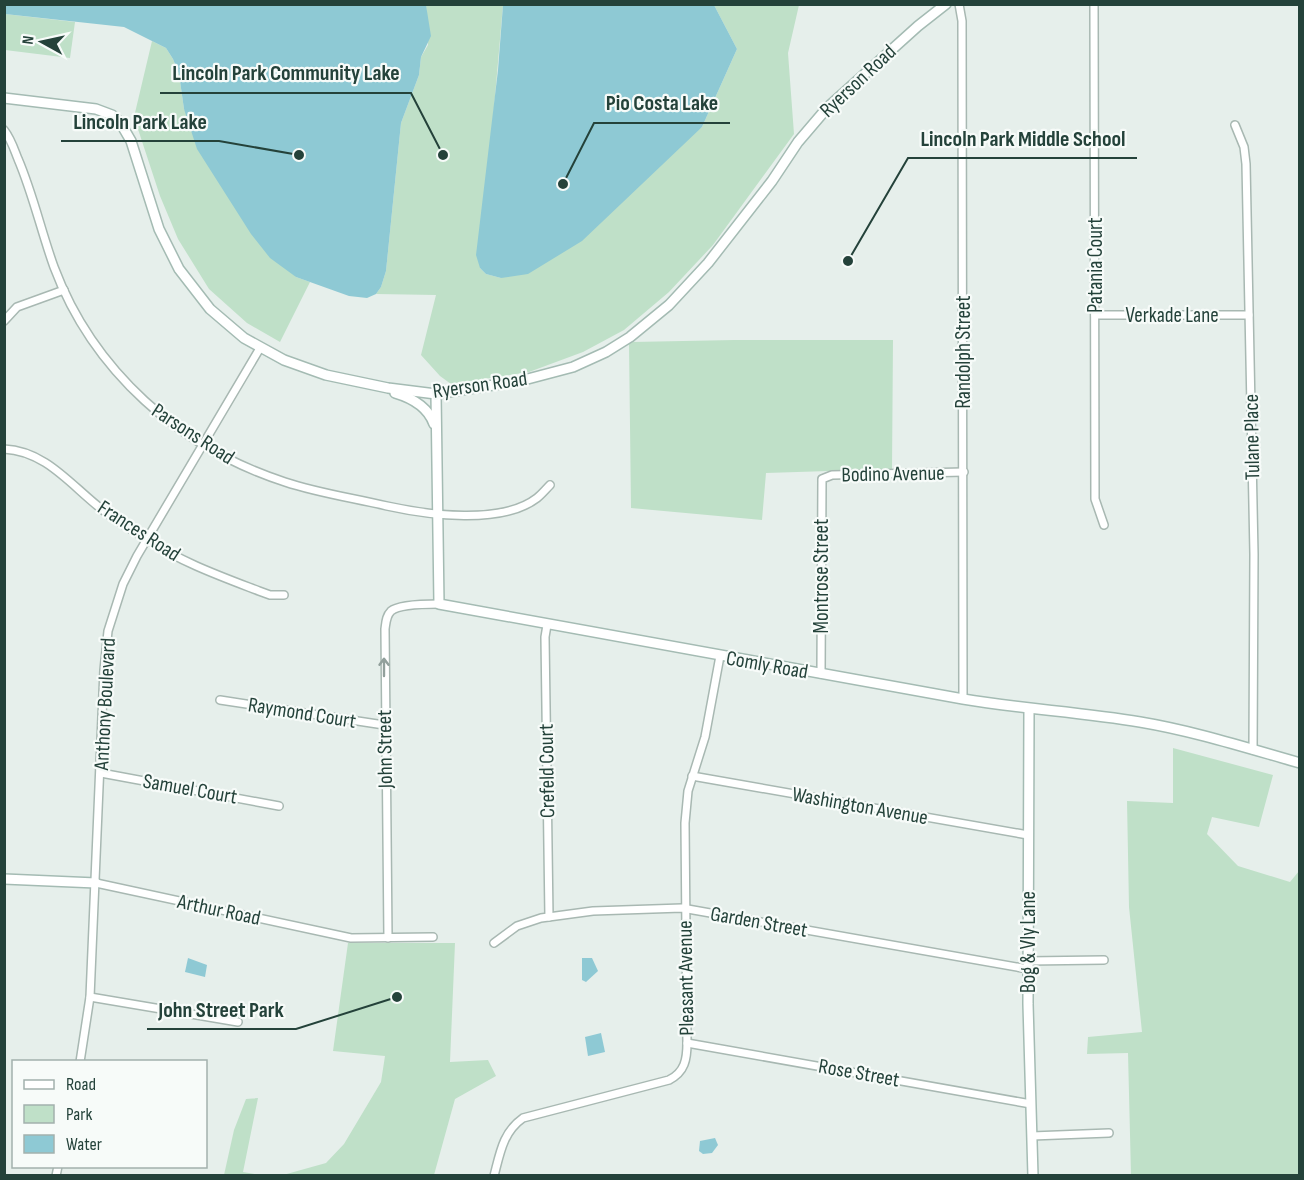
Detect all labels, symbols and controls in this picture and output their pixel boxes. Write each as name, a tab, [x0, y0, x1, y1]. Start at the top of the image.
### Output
north arrow	[12, 12, 72, 72]
text: N	[19, 35, 39, 46]
street label: Ryerson Road	[815, 39, 901, 123]
callout: Lincoln Park Community Lake	[160, 53, 411, 93]
text: Lincoln Park Community Lake	[172, 60, 400, 87]
callout: Pio Costa Lake	[594, 83, 730, 123]
text: Pio Costa Lake	[606, 90, 718, 117]
callout: Lincoln Park Lake	[61, 101, 219, 141]
text: Lincoln Park Lake	[73, 109, 207, 136]
callout: Lincoln Park Middle School	[908, 118, 1137, 158]
text: Lincoln Park Middle School	[920, 126, 1126, 153]
street label: Patania Court	[1083, 217, 1108, 313]
street label: Randolph Street	[951, 295, 976, 409]
street label: Verkade Lane	[1125, 303, 1219, 328]
street label: Ryerson Road	[431, 366, 529, 404]
street label: Tulane Place	[1239, 394, 1265, 480]
street label: Parsons Road	[147, 398, 239, 470]
street label: Bodino Avenue	[841, 461, 945, 487]
street label: Frances Road	[93, 495, 185, 567]
street label: Montrose Street	[809, 519, 834, 633]
street label: Anthony Boulevard	[89, 637, 121, 772]
street label: Comly Road	[724, 646, 810, 684]
one-way arrow	[378, 657, 390, 677]
street label: Raymond Court	[246, 692, 358, 734]
street label: John Street	[372, 709, 398, 790]
street label: Crefeld Court	[534, 724, 560, 818]
street label: Samuel Court	[141, 768, 239, 810]
street label: Washington Avenue	[790, 782, 930, 830]
street label: Arthur Road	[174, 889, 263, 931]
street label: Bog & Vly Lane	[1016, 891, 1041, 993]
street label: Garden Street	[709, 901, 809, 943]
street label: Pleasant Avenue	[672, 920, 700, 1036]
callout: John Street Park	[147, 989, 296, 1029]
text: John Street Park	[157, 997, 284, 1024]
street label: Rose Street	[817, 1054, 901, 1092]
legend	[12, 1060, 207, 1168]
text: Road	[66, 1074, 96, 1095]
text: Park	[66, 1104, 92, 1125]
text: Water	[66, 1134, 102, 1155]

